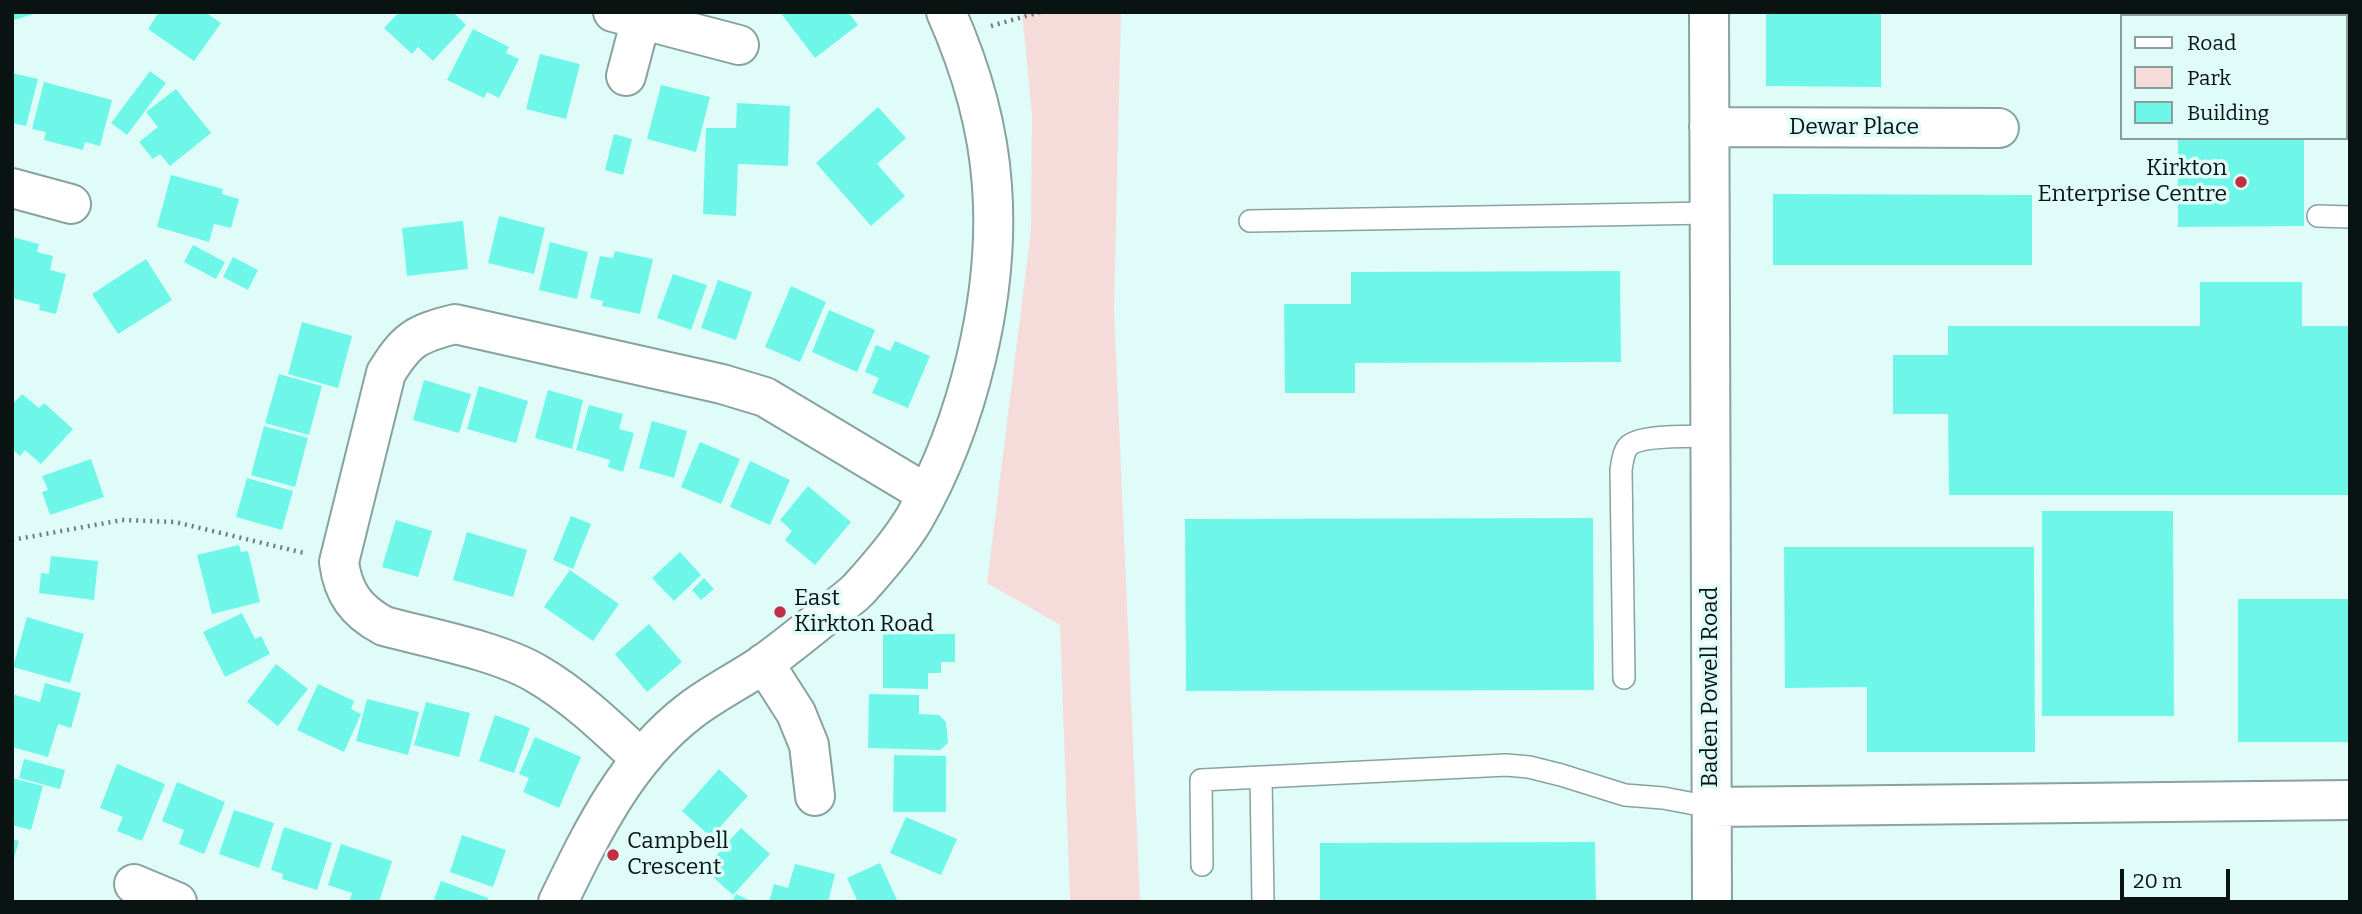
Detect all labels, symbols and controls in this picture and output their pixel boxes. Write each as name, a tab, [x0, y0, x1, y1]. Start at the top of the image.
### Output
legend	[2120, 14, 2348, 140]
text: Road	[2187, 30, 2236, 56]
text: Park	[2187, 65, 2231, 91]
text: Building	[2187, 100, 2269, 126]
street label: Dewar Place	[1789, 114, 1919, 142]
place label: Kirkton Enterprise Centre	[2037, 155, 2227, 209]
marker: Kirkton Enterprise Centre	[2233, 174, 2249, 190]
place label: East Kirkton Road	[794, 585, 934, 639]
street label: Baden Powell Road	[1697, 587, 1725, 787]
marker: East Kirkton Road	[772, 604, 788, 620]
place label: Campbell Crescent	[627, 828, 729, 882]
marker: Campbell Crescent	[605, 847, 621, 863]
scale bar	[2124, 855, 2234, 899]
text: 20 m	[2133, 868, 2182, 894]

